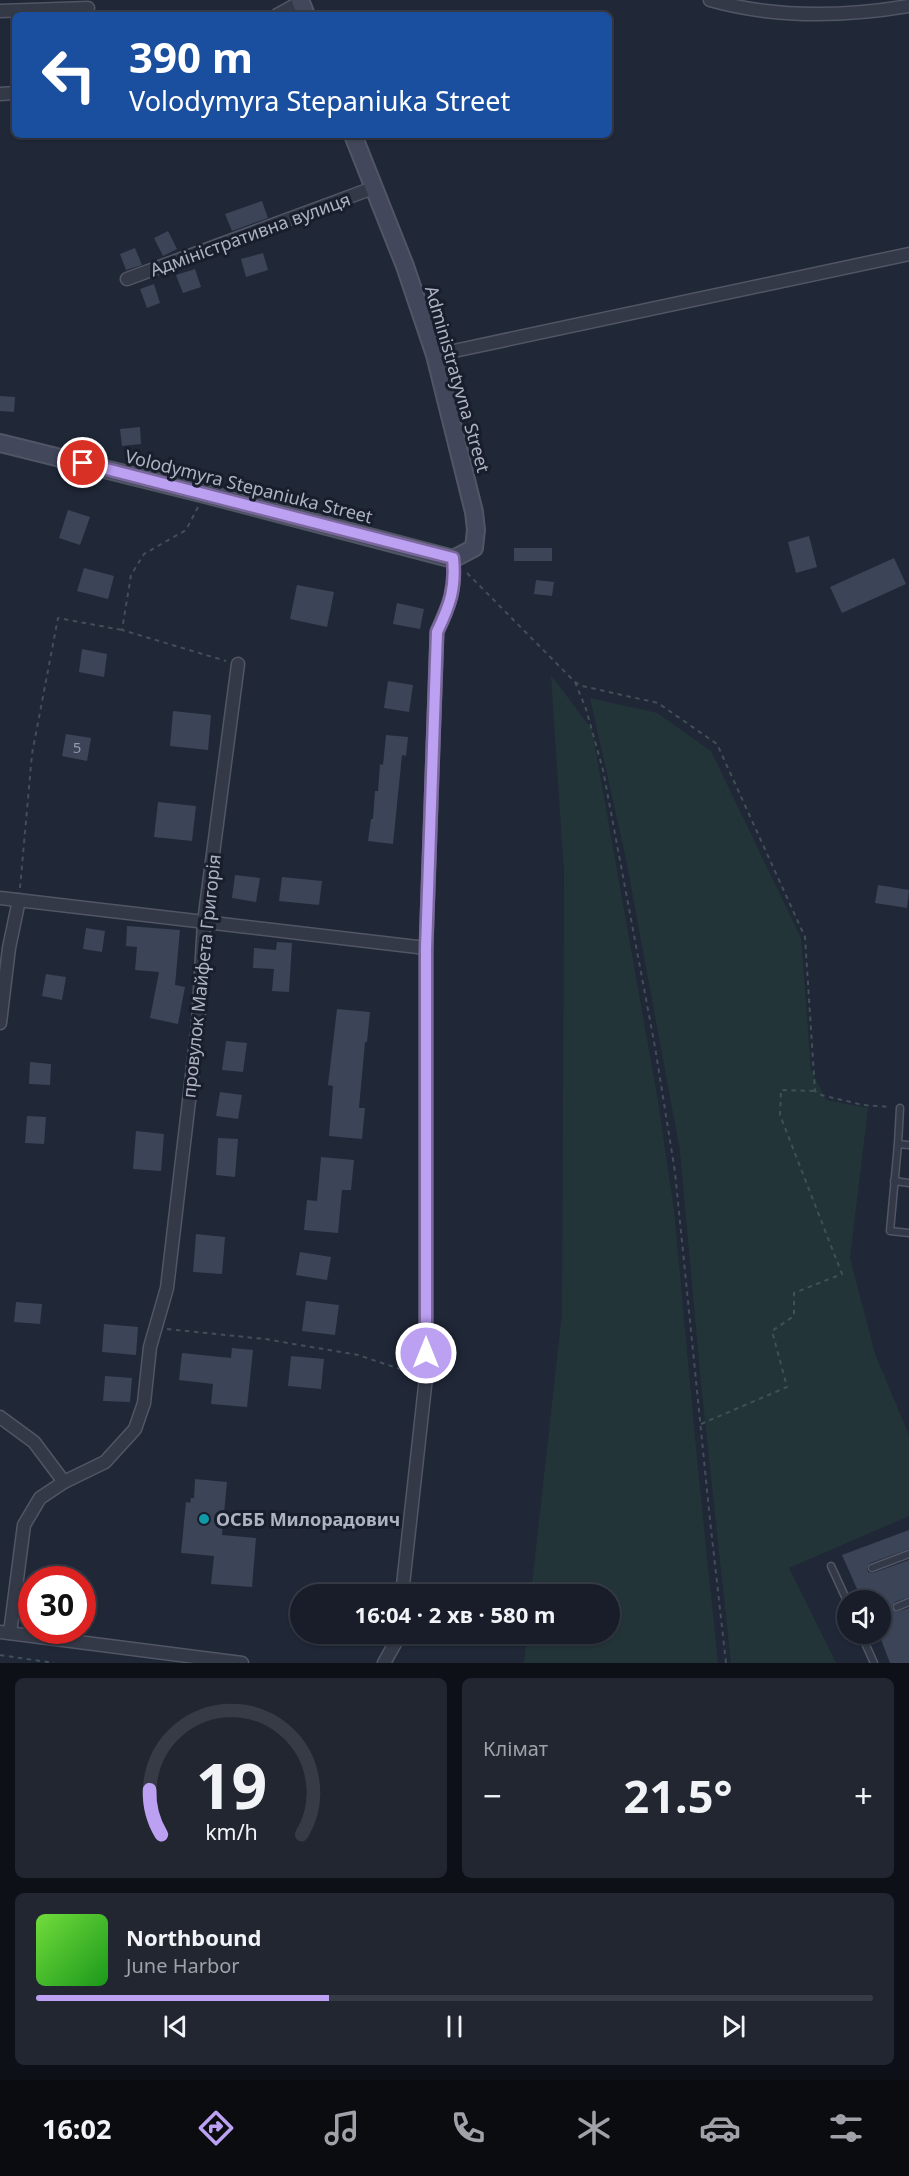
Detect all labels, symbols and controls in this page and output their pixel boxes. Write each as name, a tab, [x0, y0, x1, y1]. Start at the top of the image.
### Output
text: 390 m	[129, 28, 253, 85]
icon: left	[30, 36, 108, 114]
text: Volodymyra Stepaniuka Street	[129, 82, 510, 119]
street label: Адміністративна вулиця	[147, 187, 353, 281]
street label: Administratyvna Street	[420, 283, 496, 476]
pin	[57, 437, 108, 488]
street label: Volodymyra Stepaniuka Street	[123, 444, 376, 529]
icon: arrive	[66, 446, 99, 479]
house number: 5	[73, 737, 81, 757]
street label: провулок Майфета Григорія	[176, 853, 226, 1099]
position arrow	[394, 1321, 458, 1385]
place label: ОСББ Милорадович	[216, 1507, 400, 1531]
marker: ОСББ Милорадович	[197, 1512, 211, 1526]
speed limit sign: 30	[18, 1566, 96, 1644]
map controls	[837, 1590, 891, 1644]
button: sound	[837, 1590, 891, 1644]
text: 16:04 · 2 хв · 580 m	[355, 1599, 555, 1629]
text: Клімат	[483, 1735, 548, 1762]
text: 19	[195, 1742, 267, 1827]
text: 21.5°	[624, 1765, 732, 1826]
text: −	[483, 1773, 502, 1818]
text: +	[854, 1773, 873, 1818]
text: km/h	[205, 1817, 257, 1846]
text: Northbound	[126, 1922, 261, 1952]
text: June Harbor	[126, 1952, 240, 1979]
icon: previous	[159, 2010, 192, 2043]
icon: pause	[438, 2010, 471, 2043]
icon: next	[717, 2010, 750, 2043]
icon: directions	[195, 2107, 237, 2149]
icon: music	[321, 2107, 363, 2149]
icon: phone	[447, 2107, 489, 2149]
icon: climate	[573, 2107, 615, 2149]
icon: car	[699, 2107, 741, 2149]
icon: filters	[825, 2107, 867, 2149]
text: 16:02	[42, 2110, 111, 2147]

